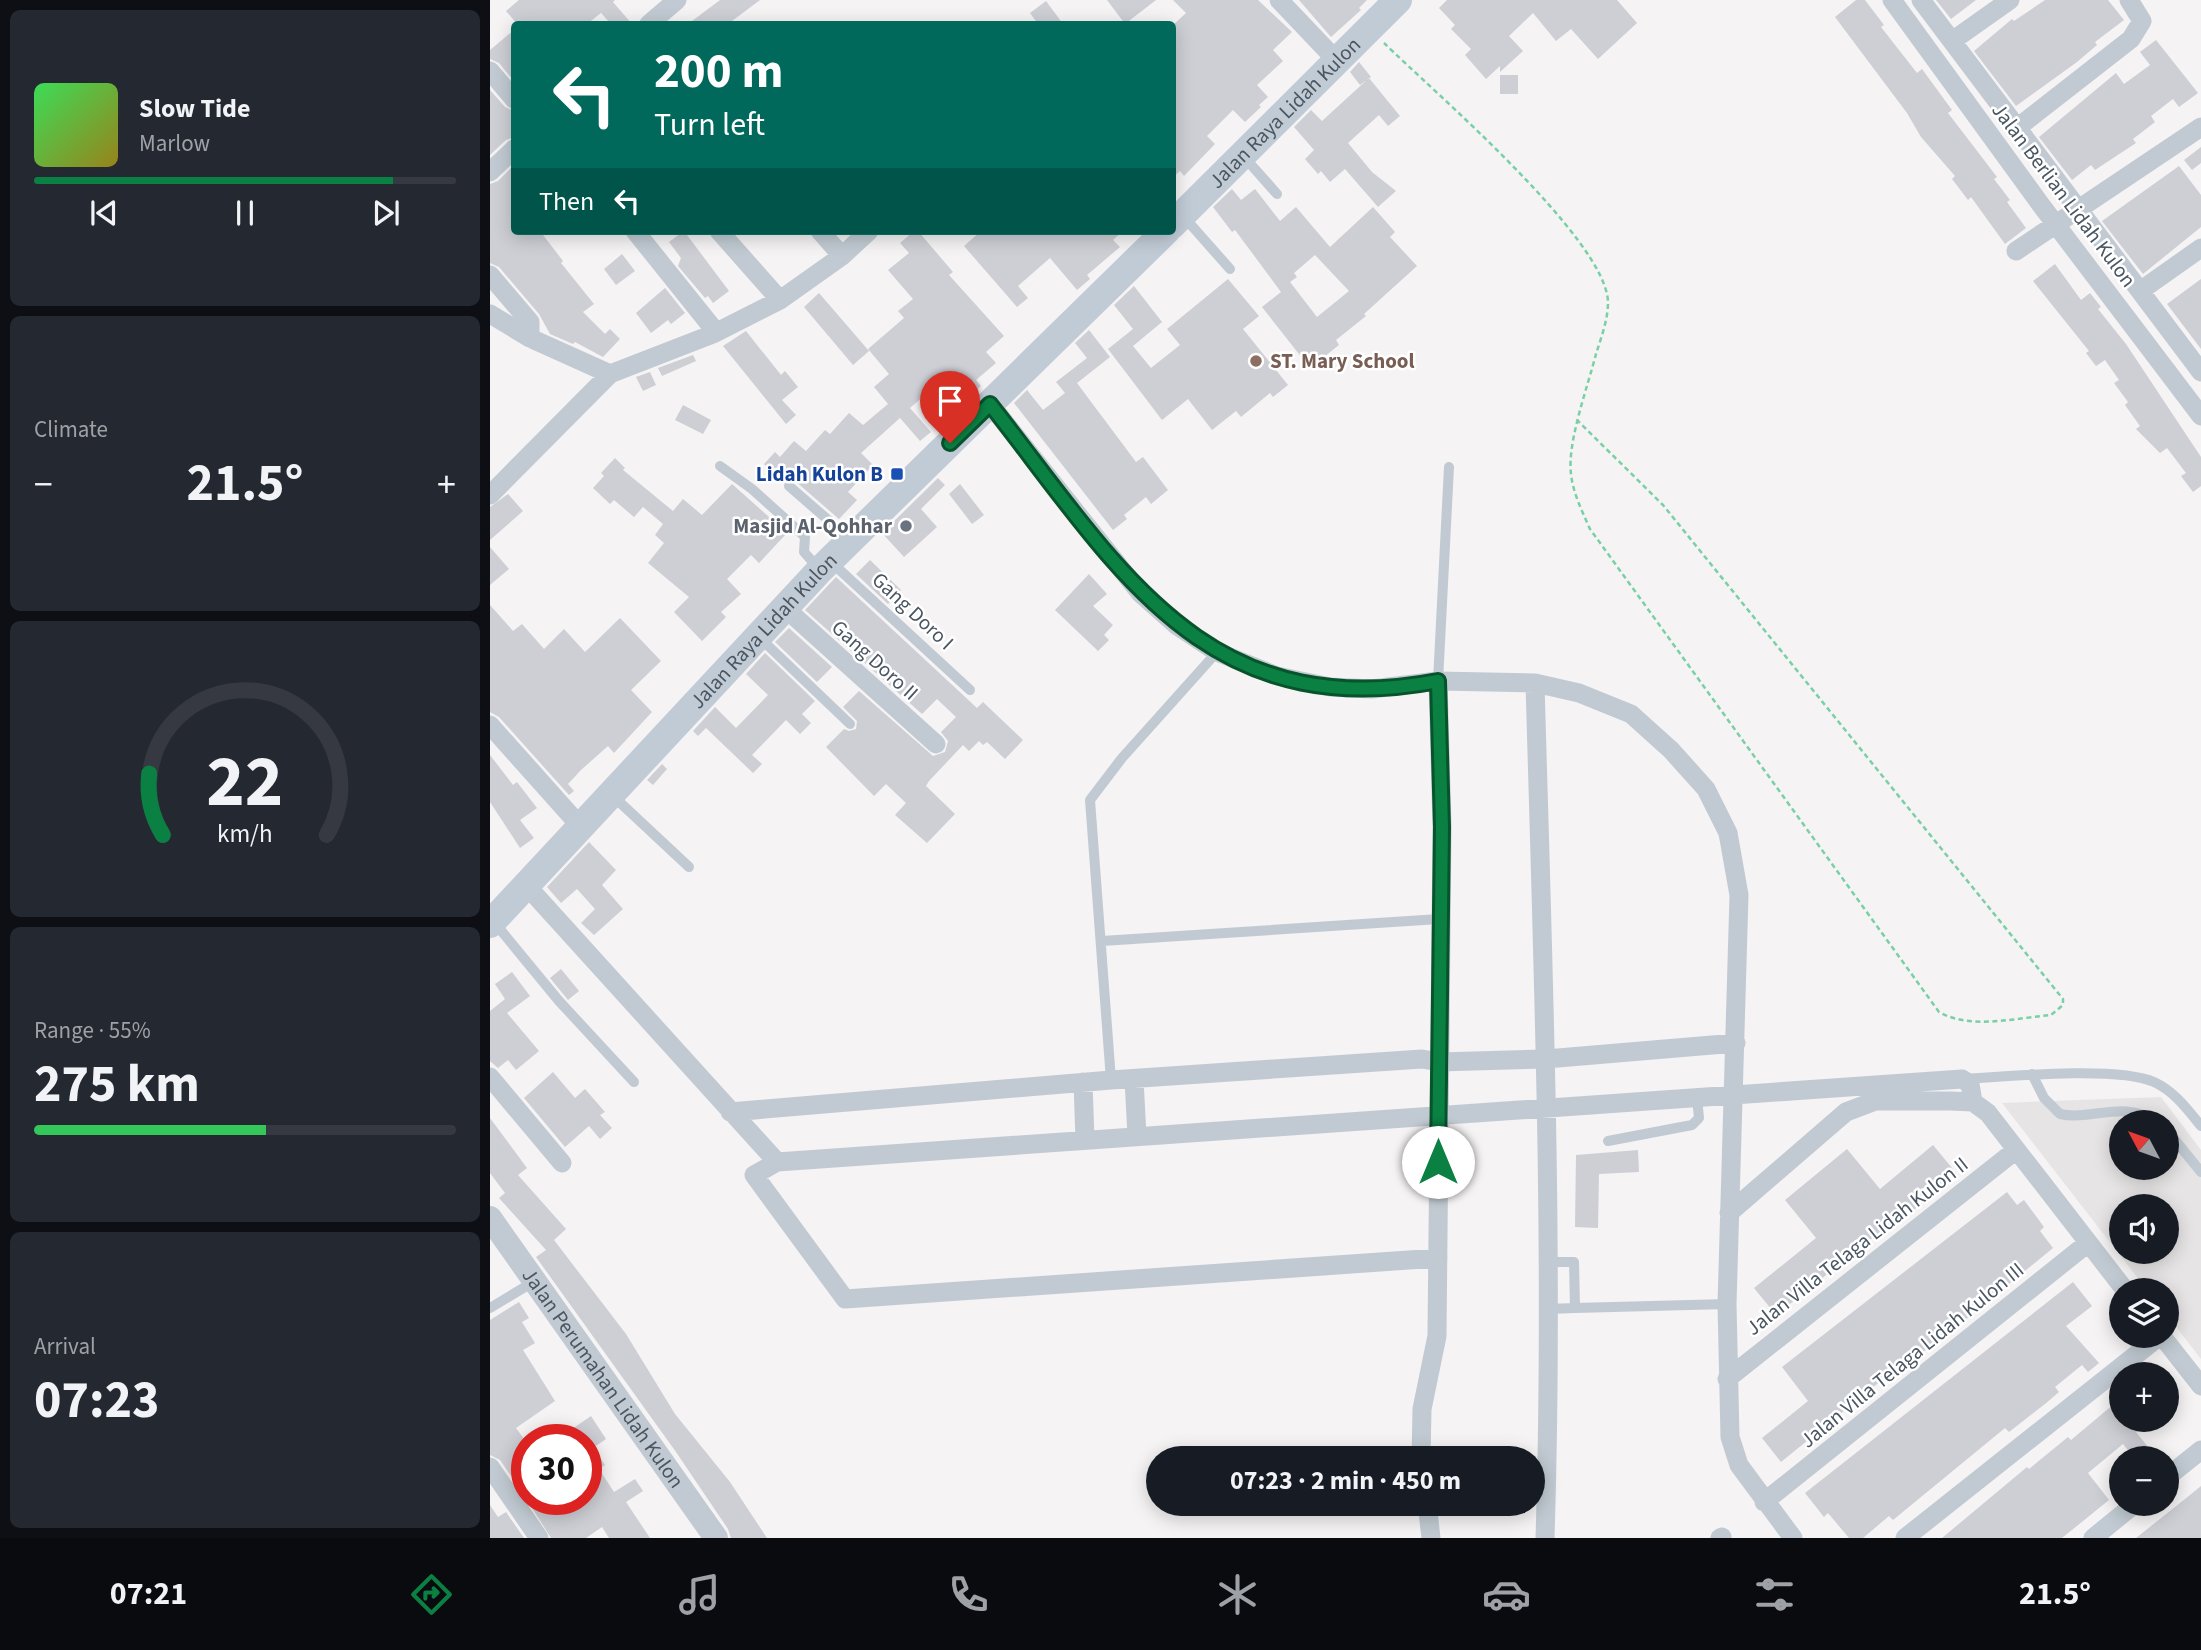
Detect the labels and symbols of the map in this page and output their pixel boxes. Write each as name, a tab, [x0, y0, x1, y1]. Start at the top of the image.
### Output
street label: Jalan Raya Lidah Kulon	[1202, 30, 1367, 195]
street label: Jalan Berlian Lidah Kulon	[1985, 97, 2143, 293]
place label: ST. Mary School	[1270, 346, 1415, 376]
marker: ST. Mary School	[1248, 353, 1264, 369]
pin	[920, 371, 980, 443]
place label: Lidah Kulon B	[756, 459, 883, 489]
marker: Lidah Kulon B	[889, 466, 905, 482]
place label: Masjid Al-Qohhar	[733, 511, 893, 541]
marker: Masjid Al-Qohhar	[898, 518, 914, 534]
street label: Jalan Raya Lidah Kulon	[683, 546, 844, 715]
street label: Gang Doro I	[865, 565, 961, 657]
street label: Gang Doro II	[825, 613, 925, 707]
north arrow	[2109, 1110, 2179, 1180]
position arrow	[1401, 1125, 1475, 1199]
street label: Jalan Villa Telaga Lidah Kulon II	[1739, 1150, 1975, 1342]
street label: Jalan Villa Telaga Lidah Kulon III	[1794, 1255, 2030, 1455]
street label: Jalan Perumahan Lidah Kulon	[515, 1262, 691, 1494]
speed limit sign: 30	[511, 1424, 602, 1515]

